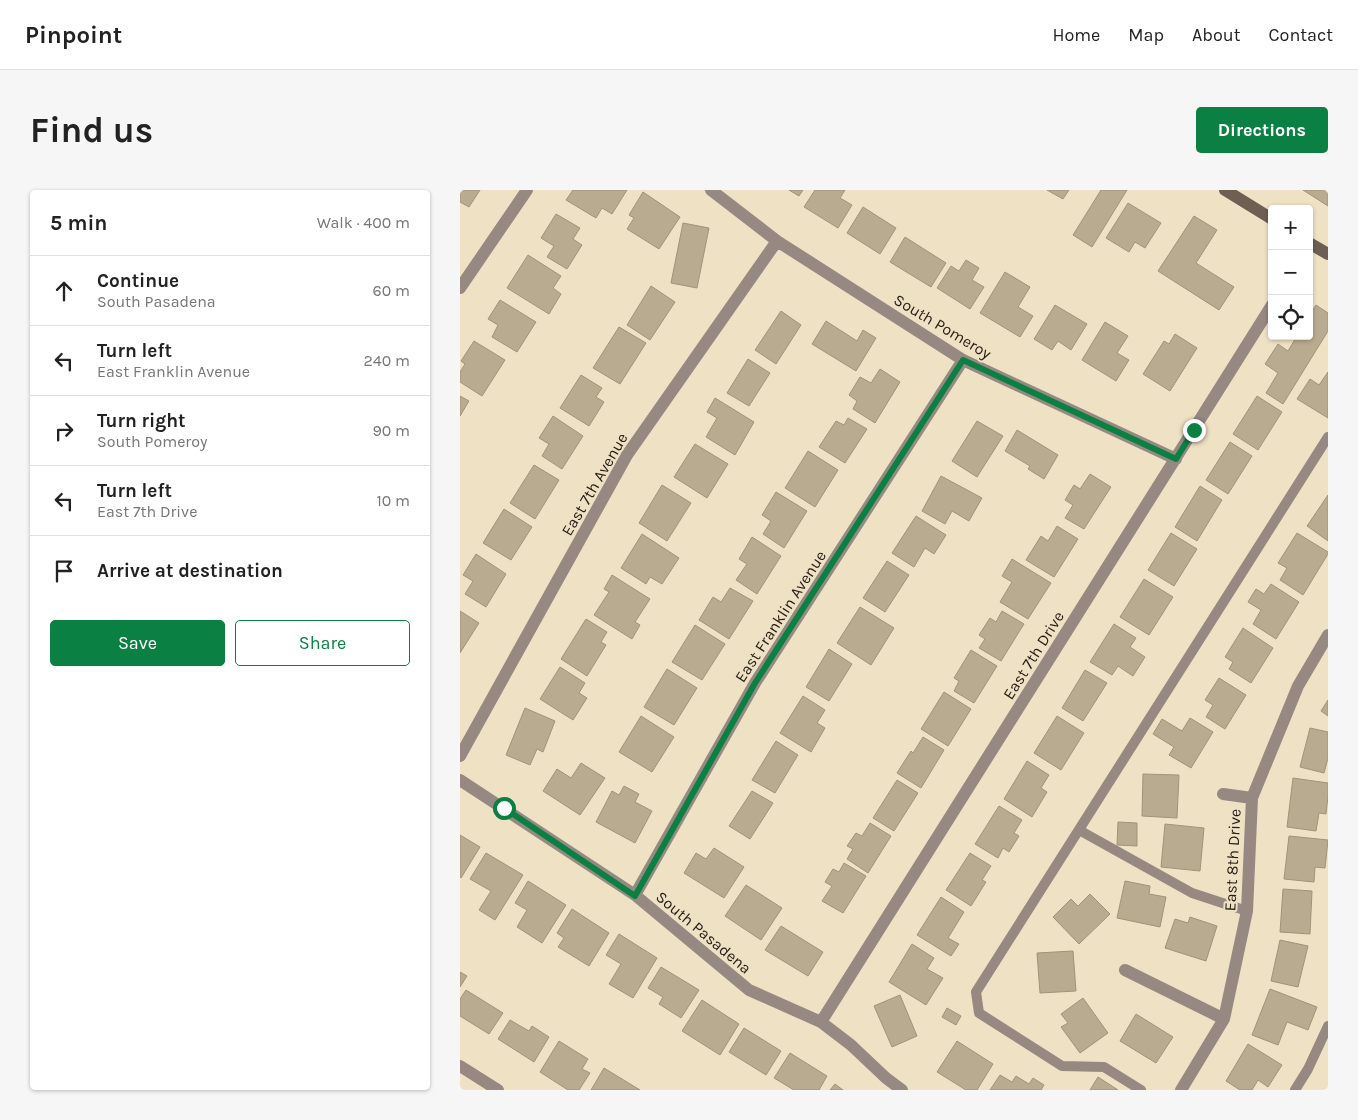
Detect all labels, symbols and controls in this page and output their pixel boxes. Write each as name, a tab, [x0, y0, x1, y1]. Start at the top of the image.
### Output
text: Pinpoint	[25, 21, 122, 49]
text: Home	[1052, 24, 1100, 46]
text: Map	[1128, 24, 1164, 46]
text: About	[1192, 24, 1241, 46]
text: Contact	[1269, 24, 1333, 46]
button: Directions	[1196, 107, 1328, 153]
text: Find us	[30, 110, 153, 151]
map controls	[1268, 205, 1313, 340]
button: +	[1268, 205, 1313, 250]
text: 5 min	[50, 211, 107, 235]
text: Walk · 400 m	[317, 213, 410, 232]
button: −	[1268, 250, 1313, 295]
text: Continue	[97, 270, 179, 292]
icon: ahead	[50, 277, 78, 305]
text: 60 m	[373, 281, 410, 300]
street label: South Pomeroy	[891, 290, 995, 363]
text: South Pasadena	[97, 292, 216, 311]
button: locate	[1268, 295, 1313, 340]
text: Turn left	[97, 340, 172, 362]
icon: left	[50, 347, 78, 375]
text: 240 m	[364, 351, 410, 370]
text: East Franklin Avenue	[97, 362, 250, 381]
text: Turn right	[97, 410, 186, 432]
icon: right	[50, 417, 78, 445]
route end	[1183, 419, 1206, 442]
text: 90 m	[372, 421, 410, 440]
street label: East 7th Avenue	[557, 429, 632, 539]
text: South Pomeroy	[97, 432, 207, 451]
text: Turn left	[97, 480, 172, 502]
icon: left	[50, 487, 78, 515]
text: 10 m	[376, 491, 410, 510]
text: East 7th Drive	[97, 502, 197, 521]
street label: East Franklin Avenue	[731, 547, 830, 686]
icon: arrive	[50, 557, 78, 585]
text: Arrive at destination	[97, 560, 283, 582]
street label: East 7th Drive	[999, 608, 1068, 703]
button: Save	[50, 620, 225, 666]
button: Share	[235, 620, 410, 666]
route start	[493, 797, 516, 820]
street label: East 8th Drive	[1220, 808, 1245, 912]
street label: South Pasadena	[652, 887, 755, 978]

